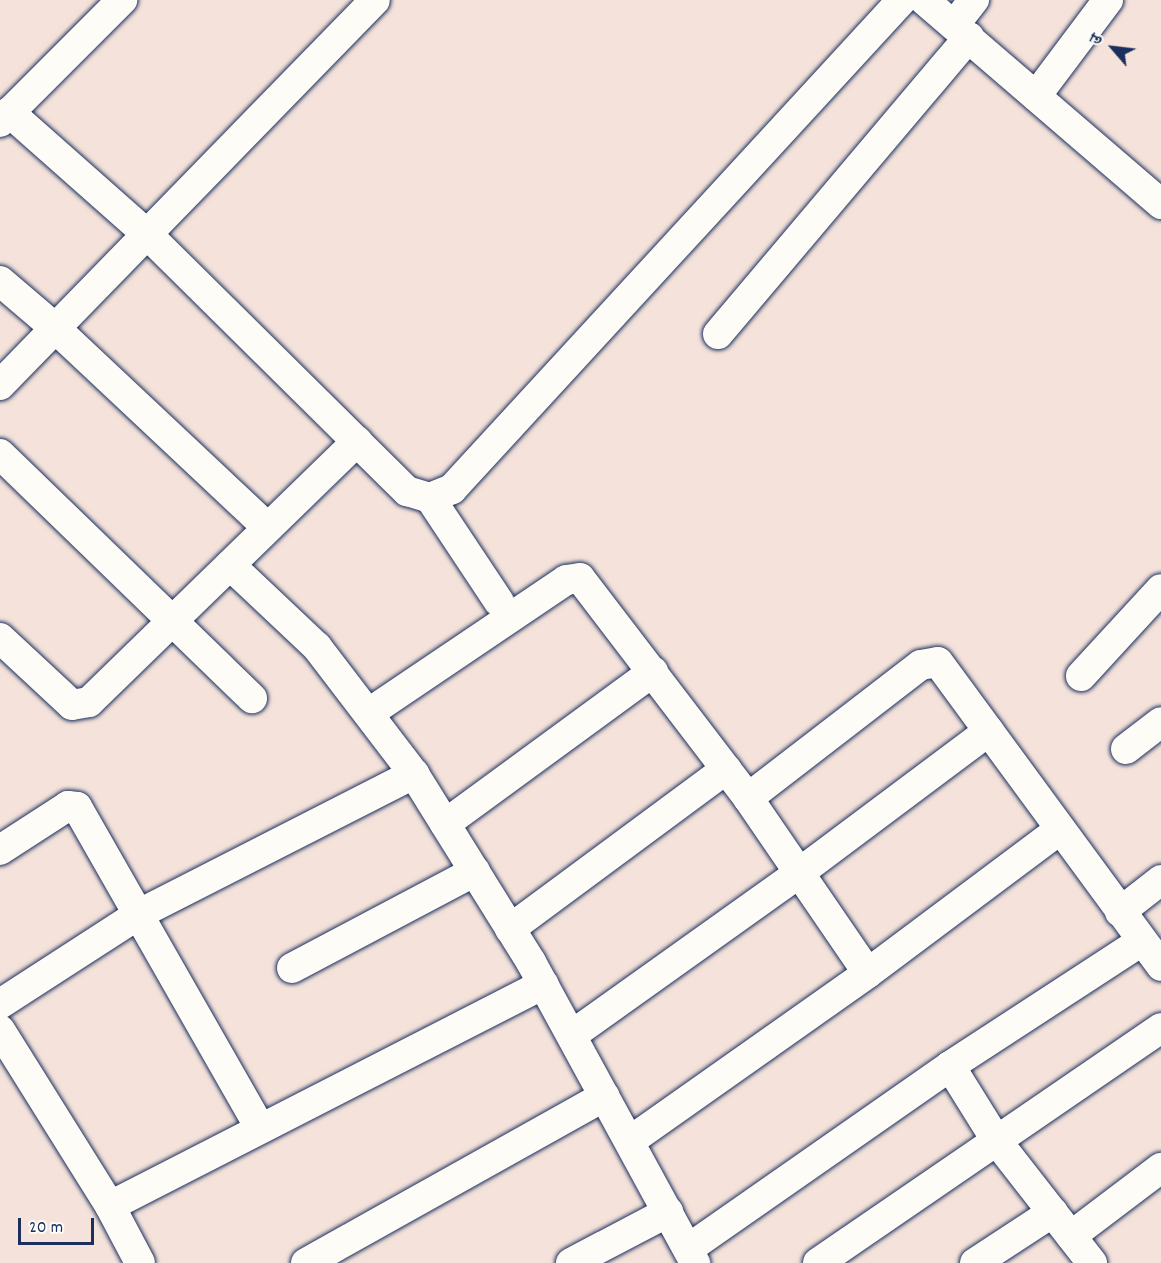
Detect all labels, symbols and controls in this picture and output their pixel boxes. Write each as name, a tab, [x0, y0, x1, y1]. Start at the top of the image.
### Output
north arrow	[1083, 18, 1143, 78]
text: उ	[1084, 30, 1109, 49]
scale bar	[21, 1206, 98, 1244]
text: 20 m	[29, 1216, 63, 1241]

